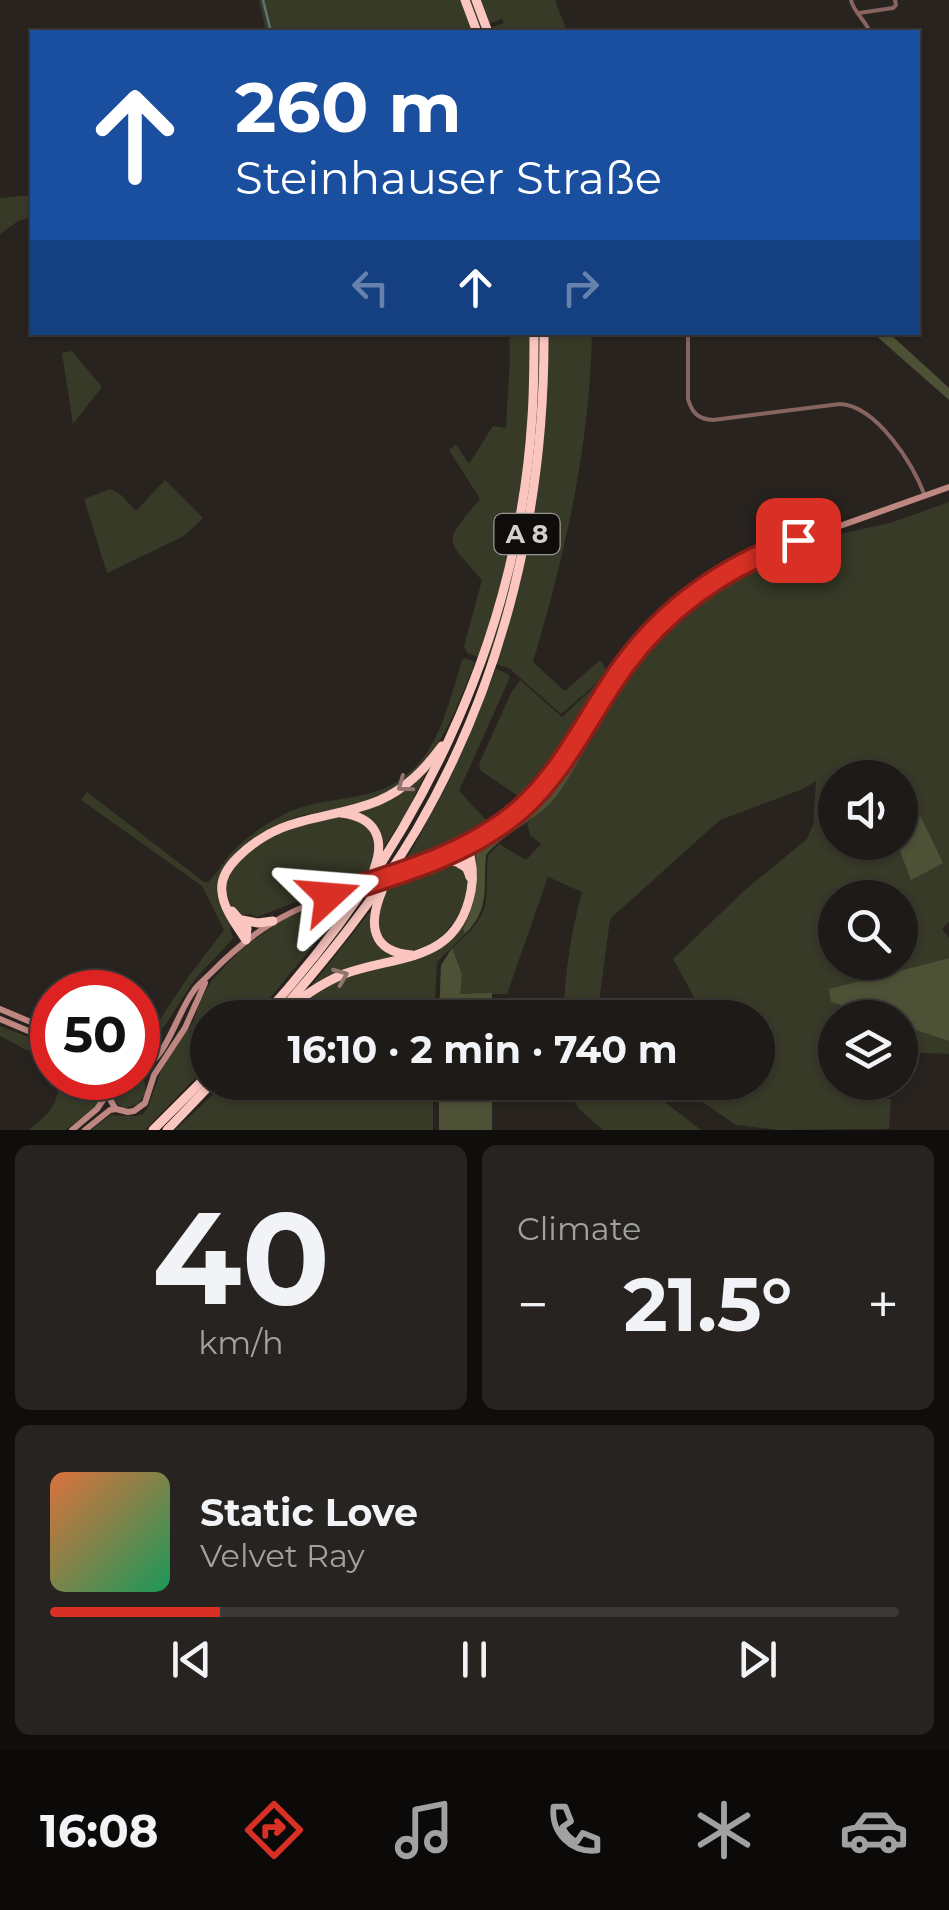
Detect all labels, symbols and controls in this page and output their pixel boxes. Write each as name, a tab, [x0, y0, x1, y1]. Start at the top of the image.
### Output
text: 260 m	[235, 64, 462, 150]
icon: ahead	[70, 70, 200, 200]
text: Steinhauser Straße	[235, 150, 662, 205]
icon: left	[343, 260, 398, 315]
icon: ahead	[448, 260, 503, 315]
icon: right	[553, 260, 608, 315]
pin	[756, 498, 841, 583]
icon: arrive	[771, 513, 826, 568]
road number: A 8	[494, 514, 560, 554]
map controls	[818, 760, 918, 1100]
button: sound	[818, 760, 918, 860]
one-way arrow	[397, 773, 415, 790]
position arrow	[277, 844, 381, 948]
button: search	[818, 880, 918, 980]
one-way arrow	[331, 968, 349, 988]
speed limit sign: 50	[30, 970, 160, 1100]
button: layers	[818, 1000, 918, 1100]
text: 16:10 · 2 min · 740 m	[287, 1026, 678, 1073]
text: 40	[152, 1178, 330, 1337]
text: Climate	[517, 1209, 641, 1248]
text: 21.5°	[624, 1258, 792, 1350]
text: −	[517, 1271, 549, 1338]
text: +	[867, 1271, 899, 1338]
text: km/h	[198, 1323, 284, 1362]
text: Static Love	[200, 1489, 418, 1536]
text: Velvet Ray	[200, 1536, 365, 1575]
icon: previous	[164, 1632, 219, 1687]
icon: pause	[447, 1632, 502, 1687]
icon: next	[730, 1632, 785, 1687]
icon: directions	[239, 1795, 309, 1865]
icon: music	[389, 1795, 459, 1865]
icon: phone	[539, 1795, 609, 1865]
icon: climate	[689, 1795, 759, 1865]
icon: car	[839, 1795, 909, 1865]
text: 16:08	[40, 1803, 158, 1858]

